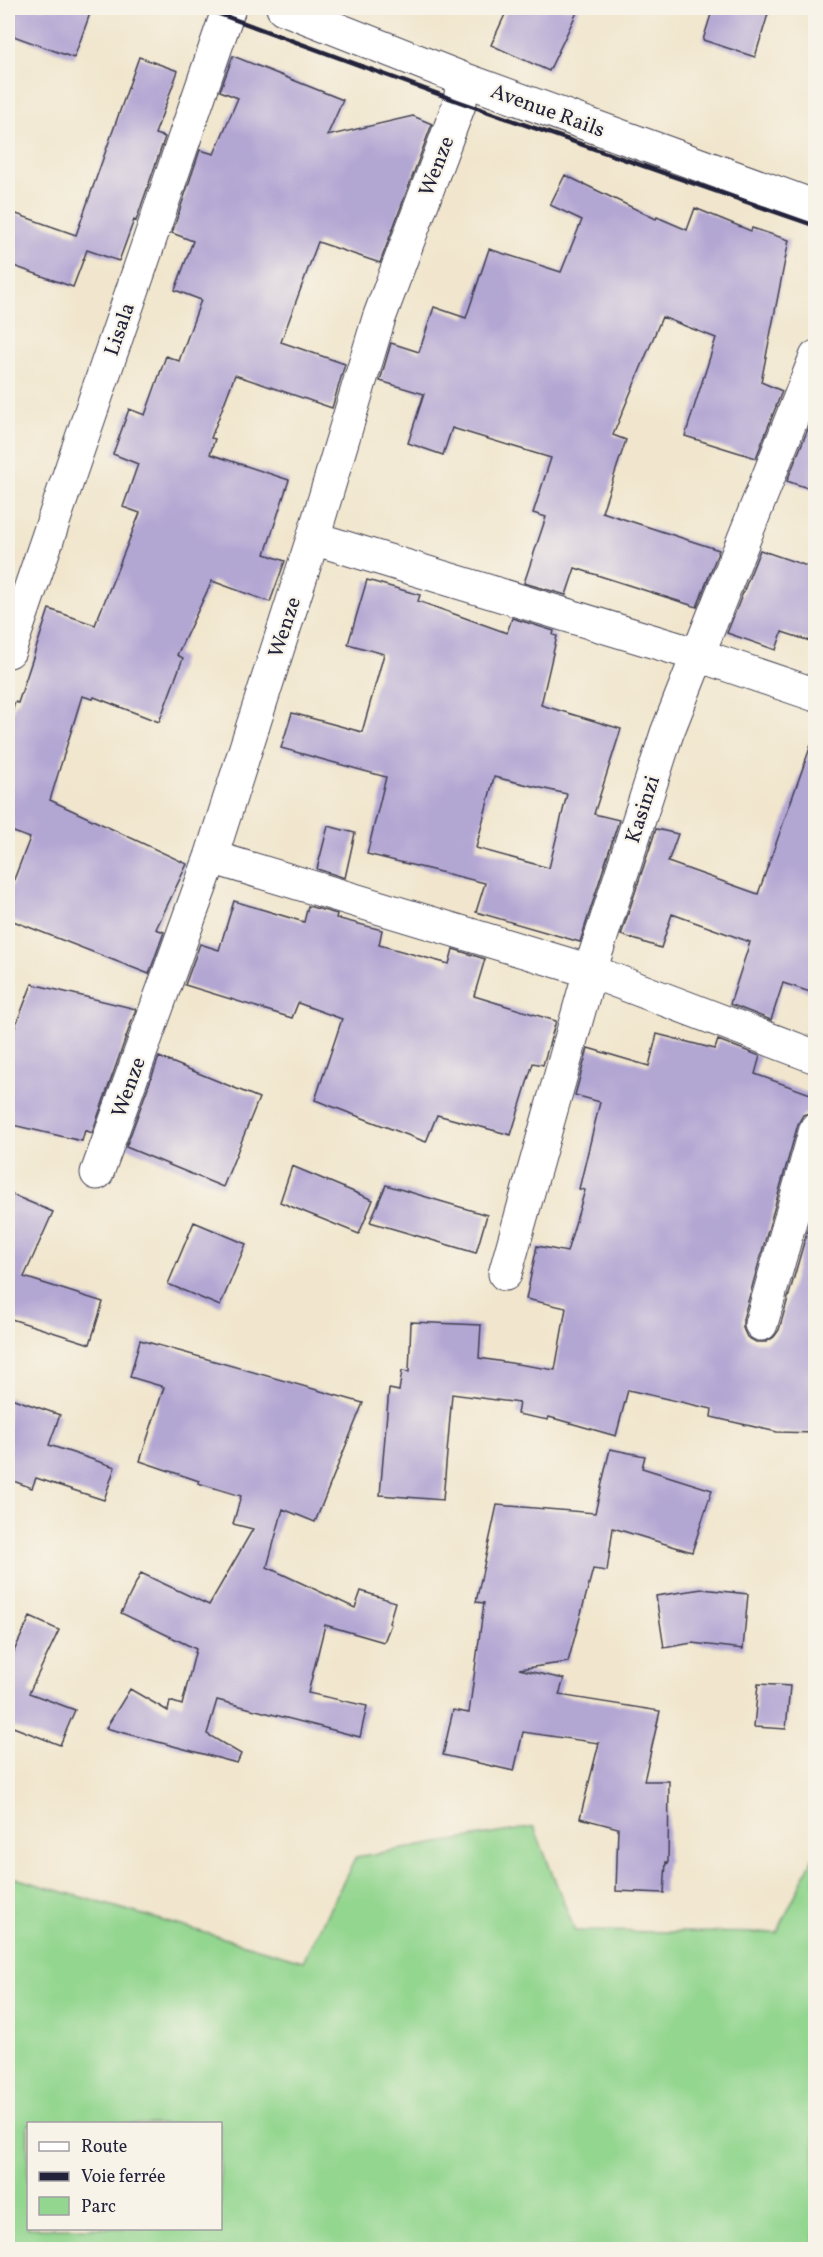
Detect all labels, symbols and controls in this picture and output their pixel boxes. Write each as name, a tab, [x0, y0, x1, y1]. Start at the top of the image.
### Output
street label: Avenue Rails	[486, 77, 609, 145]
street label: Wenze	[413, 132, 462, 201]
street label: Lisala	[98, 299, 143, 360]
street label: Wenze	[262, 593, 309, 662]
street label: Kasinzi	[619, 772, 668, 847]
street label: Wenze	[105, 1053, 154, 1122]
legend	[27, 2122, 222, 2230]
text: Route	[81, 2135, 127, 2160]
text: Voie ferrée	[81, 2165, 166, 2190]
text: Parc	[81, 2195, 116, 2220]

